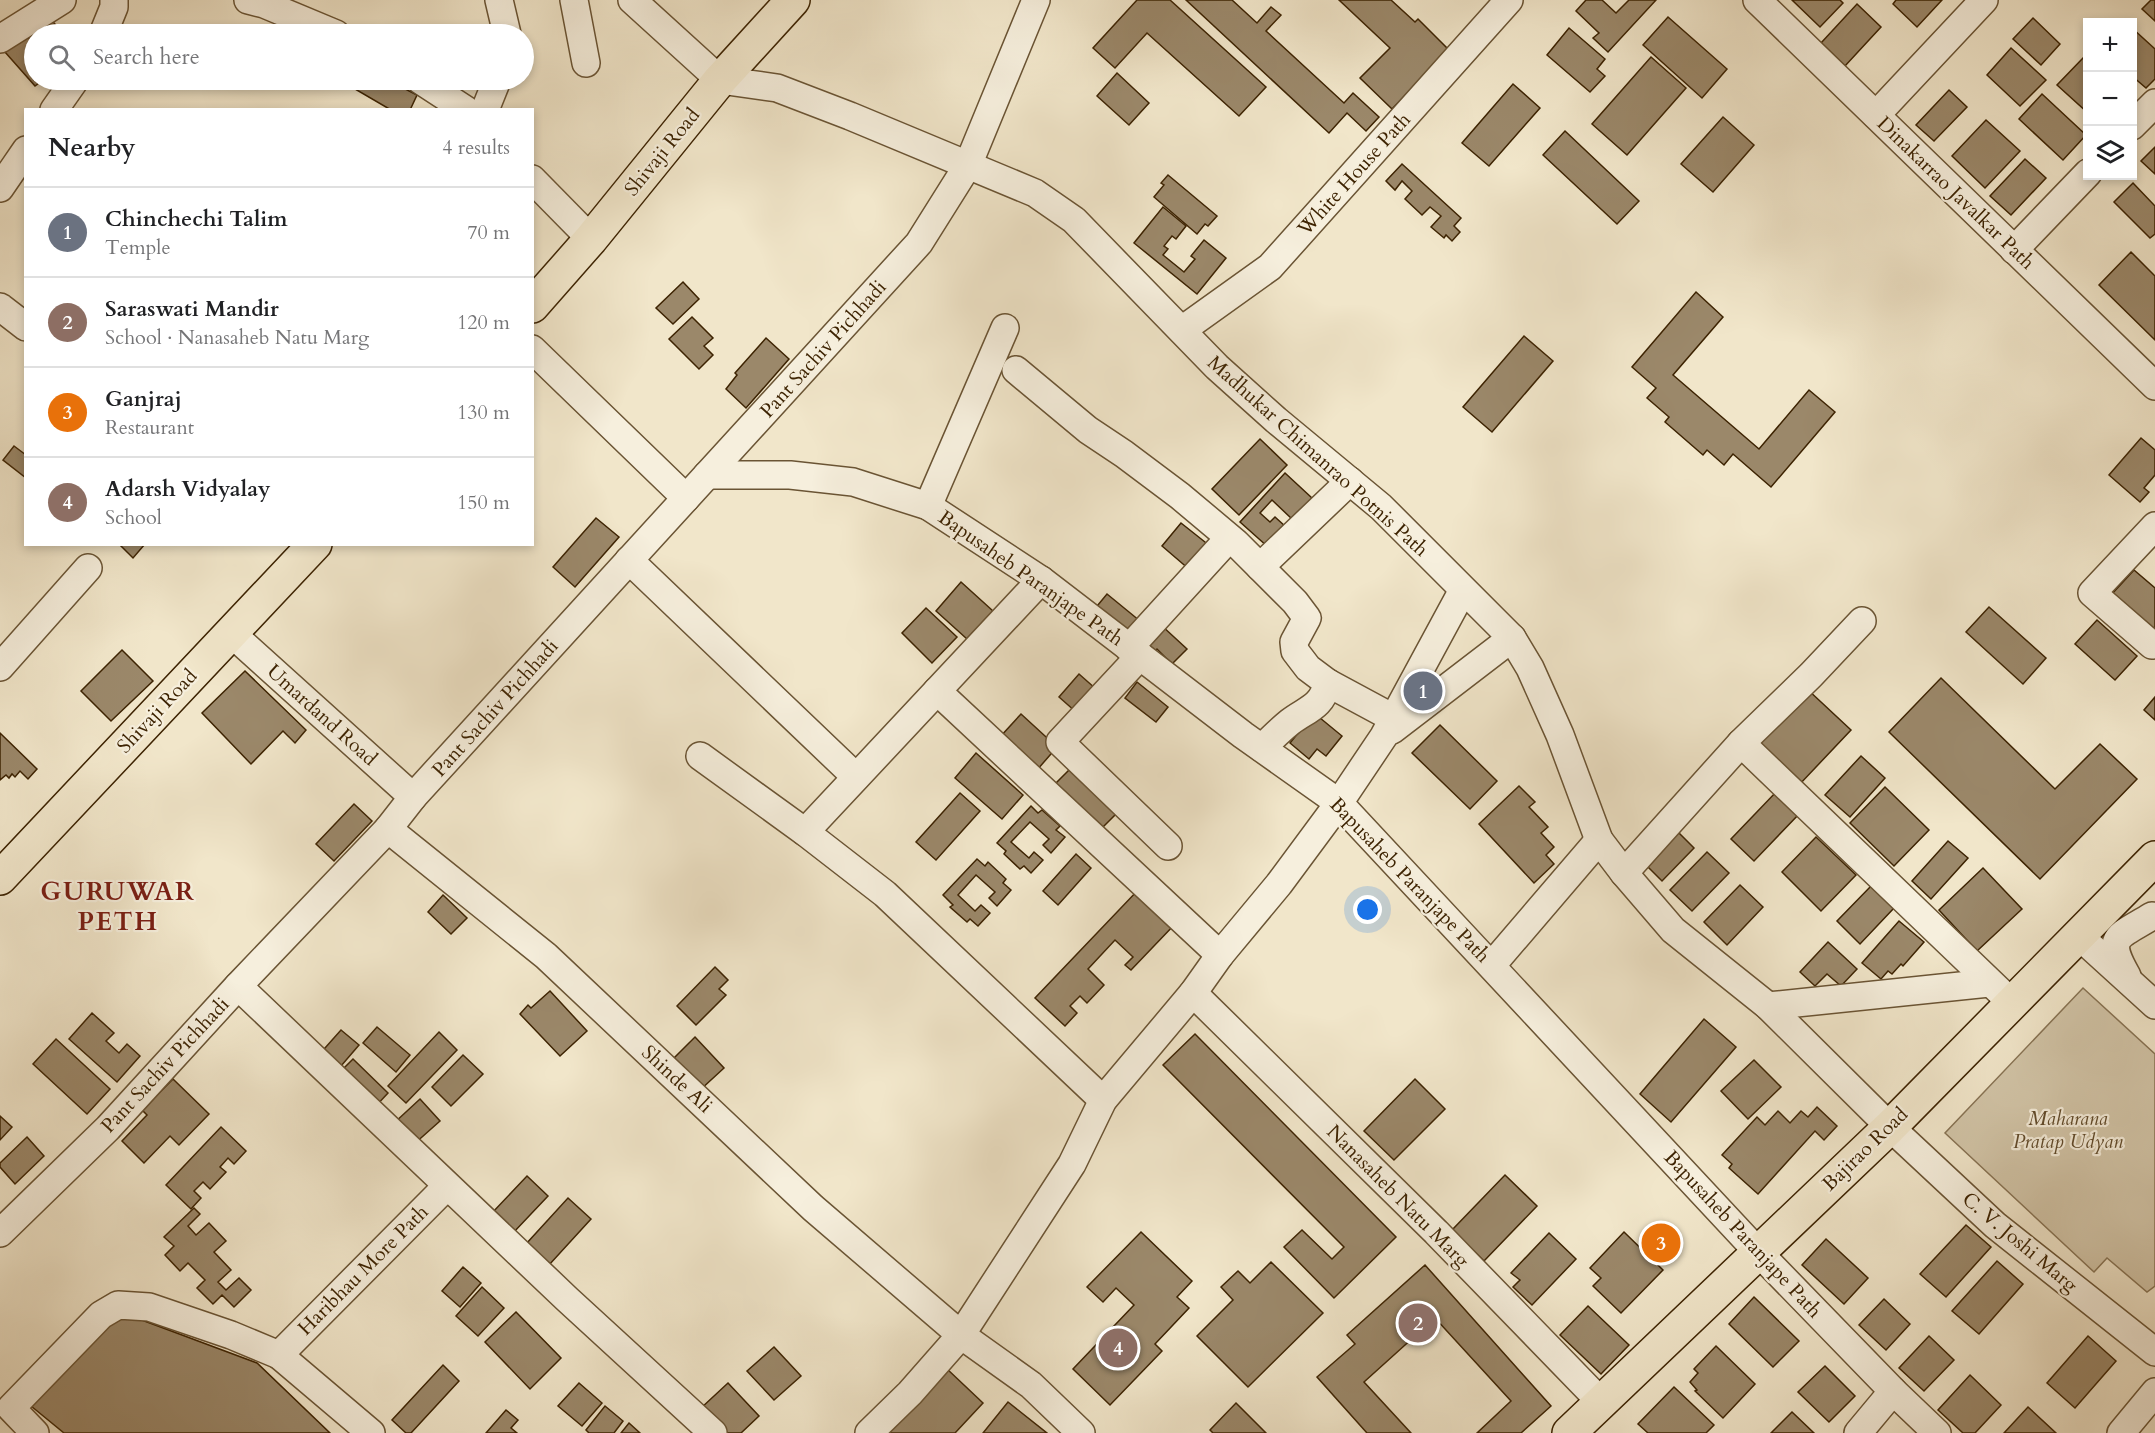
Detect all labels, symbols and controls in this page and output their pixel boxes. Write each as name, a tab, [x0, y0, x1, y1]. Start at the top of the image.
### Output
map controls	[2083, 18, 2137, 180]
button: +	[2083, 18, 2137, 72]
search box	[24, 24, 534, 90]
icon: search	[45, 41, 78, 74]
text: Search here	[93, 42, 200, 72]
button: −	[2083, 72, 2137, 126]
street label: Shivaji Road	[618, 102, 706, 202]
street label: White House Path	[1291, 107, 1417, 242]
street label: Dinakarrao Javalkar Path	[1871, 110, 2041, 276]
button: layers	[2083, 126, 2137, 180]
text: Nearby	[48, 130, 136, 165]
text: 4 results	[442, 134, 510, 161]
text: Chinchechi Talim	[105, 204, 288, 234]
text: 1	[62, 219, 73, 246]
text: 70 m	[467, 219, 510, 246]
text: Temple	[105, 234, 170, 261]
street label: Pant Sachiv Pichhadi	[754, 274, 892, 424]
text: Saraswati Mandir	[105, 294, 279, 324]
text: 2	[62, 309, 73, 336]
text: 120 m	[457, 309, 510, 336]
text: School · Nanasaheb Natu Marg	[105, 324, 369, 351]
street label: Madhukar Chimanrao Potnis Path	[1202, 349, 1434, 563]
text: Ganjraj	[105, 384, 182, 414]
text: 3	[62, 399, 73, 426]
text: 130 m	[457, 399, 510, 426]
text: Restaurant	[105, 414, 194, 441]
text: Adarsh Vidyalay	[105, 474, 271, 504]
text: 4	[62, 489, 73, 516]
text: 150 m	[457, 489, 510, 516]
text: School	[105, 504, 162, 531]
street label: Bapusaheb Paranjape Path	[933, 504, 1129, 652]
street label: Pant Sachiv Pichhadi	[426, 633, 564, 783]
street label: Umardand Road	[261, 658, 383, 772]
street label: Shivaji Road	[111, 663, 203, 759]
pin: 1	[1404, 668, 1442, 714]
street label: Bapusaheb Paranjape Path	[1324, 791, 1496, 969]
district label: GURUWAR PETH	[40, 874, 196, 939]
your location	[1353, 895, 1382, 924]
street label: Pant Sachiv Pichhadi	[95, 991, 235, 1139]
street label: Shinde Ali	[636, 1039, 719, 1119]
street label: Bajirao Road	[1816, 1101, 1914, 1197]
park label: Maharana Pratap Udyan	[2013, 1105, 2123, 1155]
street label: Nanasaheb Natu Marg	[1321, 1119, 1476, 1274]
street label: Bapusaheb Paranjape Path	[1658, 1144, 1828, 1324]
street label: C. V. Joshi Marg	[1957, 1186, 2084, 1299]
street label: Haribhau More Path	[292, 1199, 434, 1341]
pin: 3	[1642, 1220, 1680, 1266]
pin: 2	[1398, 1300, 1438, 1346]
pin: 4	[1098, 1326, 1138, 1370]

